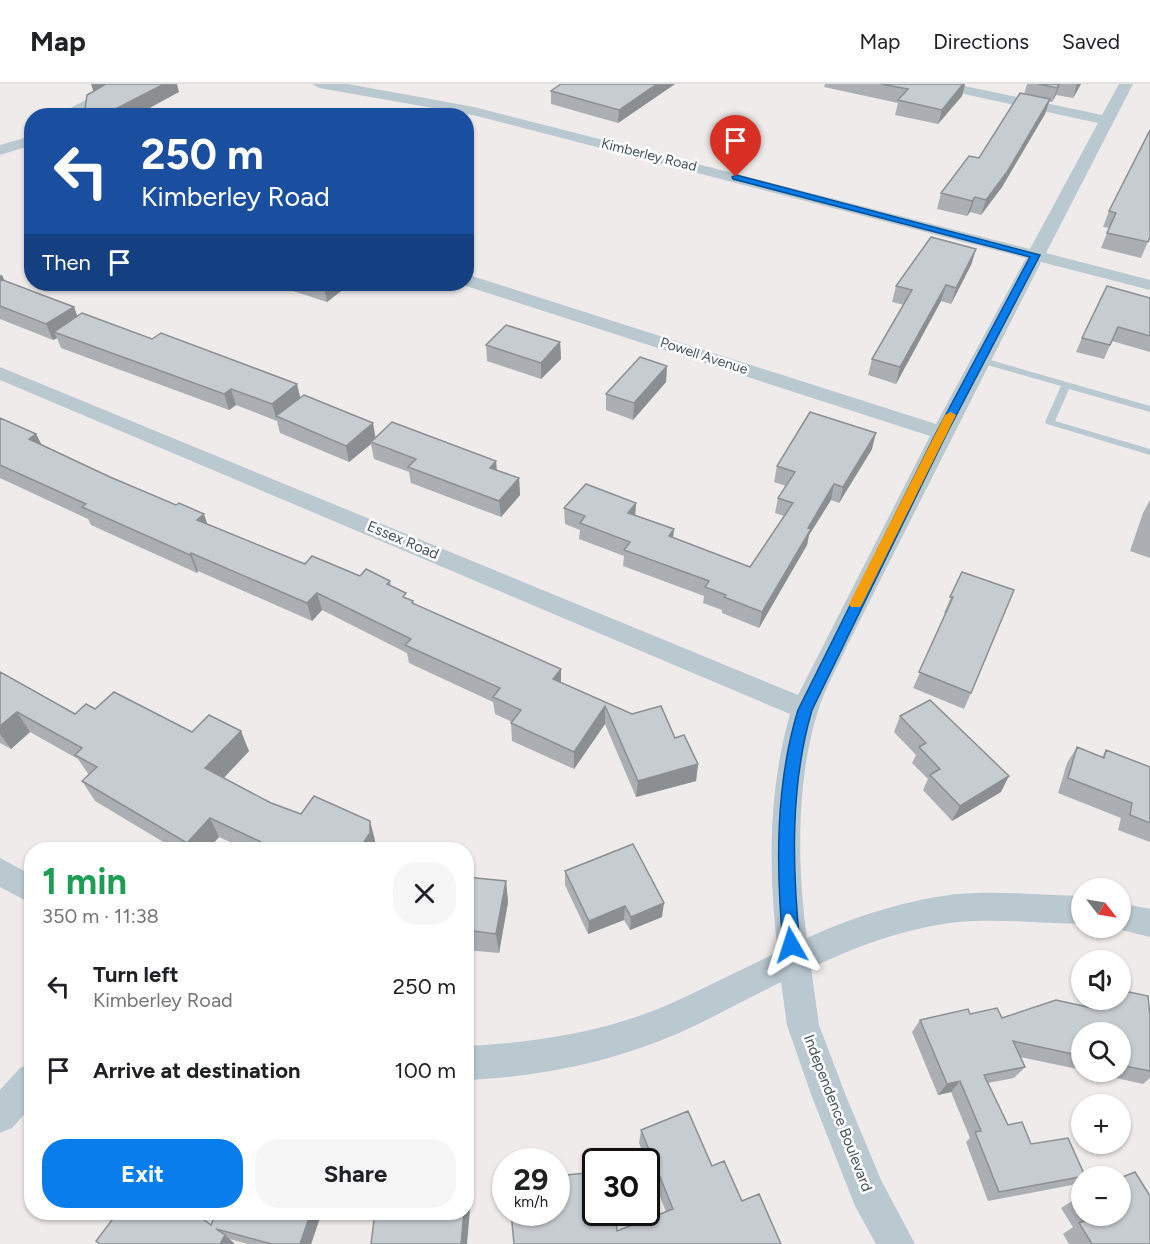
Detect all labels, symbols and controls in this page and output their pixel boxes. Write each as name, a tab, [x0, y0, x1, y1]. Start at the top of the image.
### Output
text: Map	[30, 24, 86, 58]
text: Map	[859, 29, 900, 54]
text: Directions	[933, 29, 1029, 54]
text: Saved	[1062, 29, 1120, 54]
pin	[710, 115, 761, 177]
icon: arrive	[719, 124, 752, 157]
text: 250 m	[141, 129, 264, 180]
icon: left	[42, 132, 120, 210]
street label: Kimberley Road	[599, 135, 699, 175]
text: Kimberley Road	[141, 180, 330, 213]
icon: arrive	[103, 246, 136, 279]
text: Then	[42, 249, 91, 276]
street label: Powell Avenue	[658, 334, 750, 378]
street label: Essex Road	[364, 517, 442, 563]
text: 1 min	[42, 860, 127, 903]
button: close	[393, 862, 456, 925]
north arrow	[1071, 878, 1131, 938]
map controls	[1071, 878, 1131, 1226]
text: 350 m · 11:38	[42, 904, 159, 928]
position arrow	[759, 913, 823, 977]
button: sound	[1071, 950, 1131, 1010]
text: Turn left	[93, 961, 179, 988]
icon: left	[42, 970, 75, 1003]
text: 250 m	[393, 973, 456, 1000]
text: Kimberley Road	[93, 988, 233, 1012]
button: search	[1071, 1022, 1131, 1082]
street label: Independence Boulevard	[800, 1032, 876, 1194]
icon: arrive	[42, 1054, 75, 1087]
text: Arrive at destination	[93, 1057, 301, 1084]
text: 100 m	[395, 1057, 456, 1084]
button: +	[1071, 1094, 1131, 1154]
button: Exit	[42, 1139, 243, 1208]
button: Share	[255, 1139, 456, 1208]
speed limit sign: 30	[582, 1148, 660, 1226]
text: 29	[514, 1161, 548, 1198]
button: −	[1071, 1166, 1131, 1226]
text: km/h	[514, 1193, 548, 1211]

